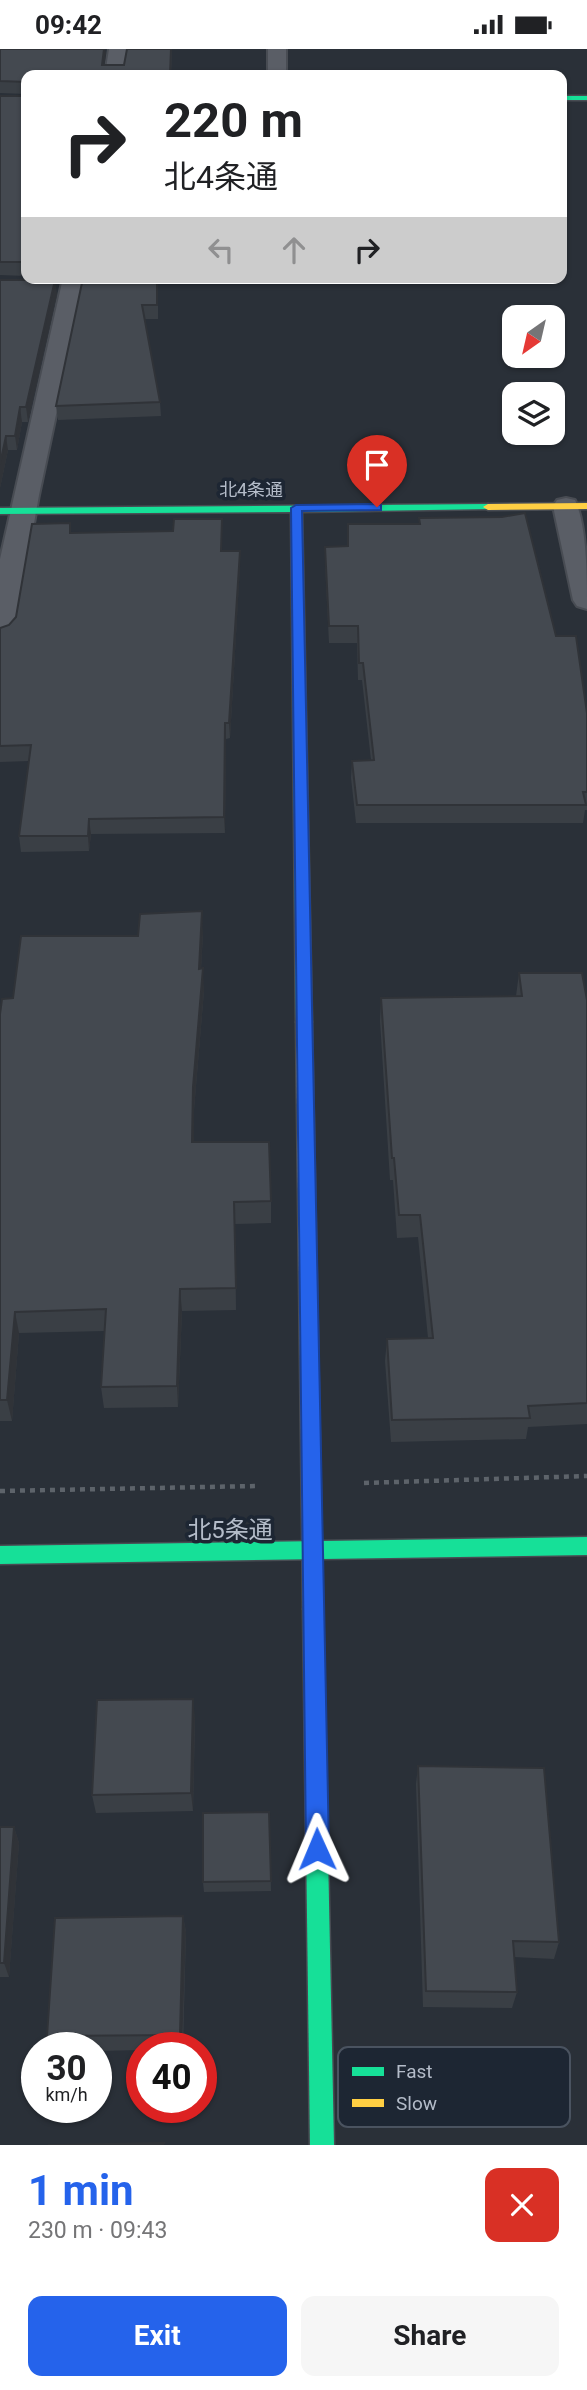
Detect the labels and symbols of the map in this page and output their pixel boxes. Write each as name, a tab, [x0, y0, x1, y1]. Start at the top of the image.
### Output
north arrow	[502, 305, 565, 367]
pin	[347, 435, 407, 507]
street label: 北4条通	[219, 479, 283, 500]
street label: 北5条通	[187, 1516, 273, 1544]
position arrow	[280, 1812, 354, 1886]
speed limit sign: 40	[126, 2032, 217, 2123]
legend	[338, 2047, 570, 2127]
text: Fast	[396, 2060, 433, 2083]
text: Slow	[396, 2092, 437, 2115]

